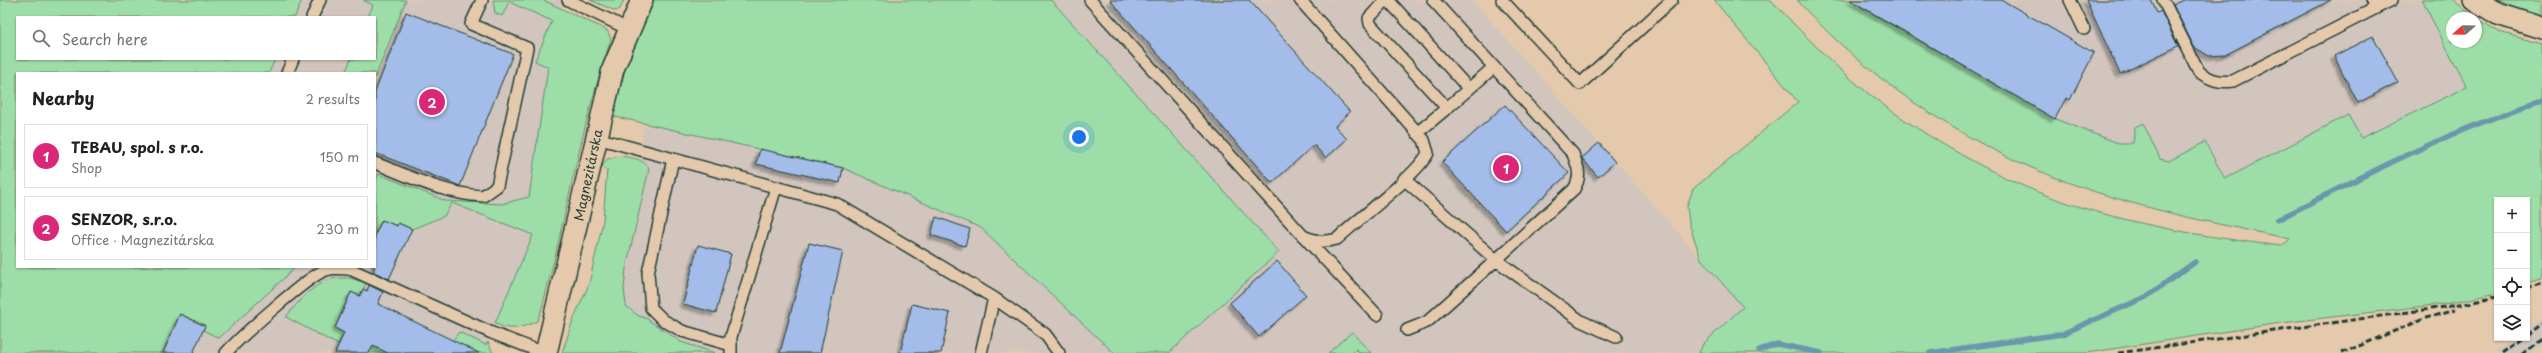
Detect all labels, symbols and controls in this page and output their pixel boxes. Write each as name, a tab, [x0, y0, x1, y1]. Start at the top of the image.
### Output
north arrow	[2446, 12, 2482, 48]
search box	[16, 16, 376, 60]
icon: search	[30, 27, 52, 49]
text: Search here	[62, 27, 148, 50]
text: Nearby	[32, 85, 94, 111]
pin: 2	[419, 87, 445, 117]
text: 2 results	[306, 89, 360, 108]
street label: Magnezitárska	[569, 126, 607, 222]
your location	[1069, 127, 1089, 147]
text: TEBAU, spol. s r.o.	[71, 135, 204, 158]
text: 1	[43, 147, 49, 166]
text: 150 m	[320, 147, 359, 166]
pin: 1	[1493, 153, 1519, 183]
text: Shop	[71, 158, 102, 177]
map controls	[2494, 197, 2530, 341]
button: +	[2494, 197, 2530, 233]
text: SENZOR, s.r.o.	[71, 207, 177, 230]
text: 2	[41, 219, 51, 238]
text: 230 m	[317, 219, 359, 238]
text: Office · Magnezitárska	[71, 230, 214, 249]
button: −	[2494, 233, 2530, 269]
button: locate	[2494, 269, 2530, 305]
button: layers	[2494, 305, 2530, 341]

